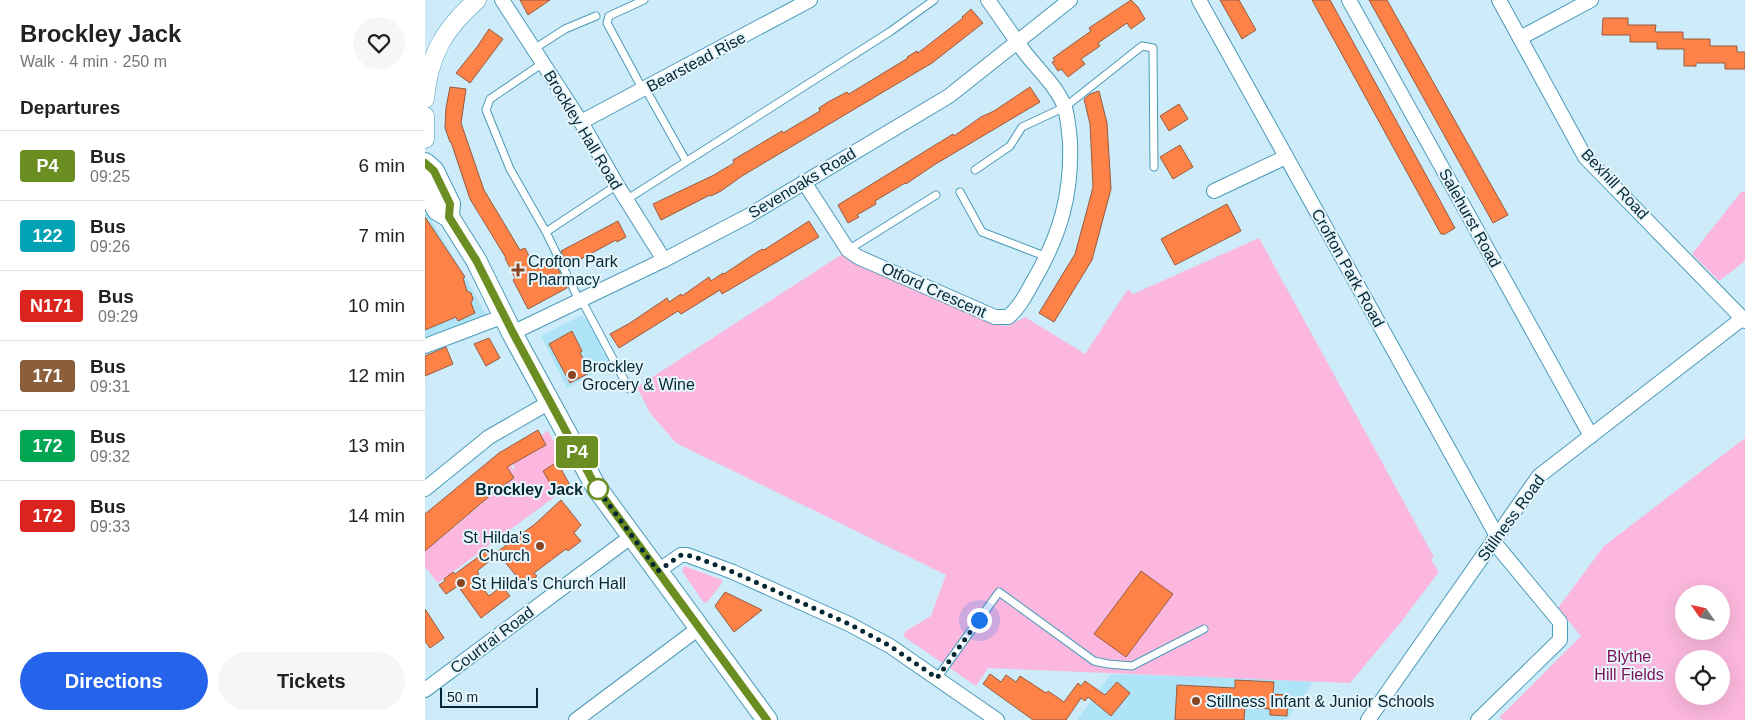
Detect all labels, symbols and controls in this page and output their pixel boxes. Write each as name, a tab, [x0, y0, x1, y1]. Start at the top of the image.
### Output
button: heart	[353, 17, 405, 69]
text: Brockley Jack	[20, 20, 181, 47]
street label: Bearstead Rise	[644, 29, 748, 95]
text: Walk · 4 min · 250 m	[20, 53, 167, 70]
street label: Brockley Hall Road	[541, 67, 625, 193]
text: Departures	[20, 97, 120, 118]
street label: Sevenoaks Road	[745, 144, 859, 222]
street label: Bexhill Road	[1578, 145, 1652, 223]
text: Bus	[90, 146, 126, 167]
text: 6 min	[359, 155, 405, 176]
text: P4	[36, 156, 59, 176]
street label: Salehurst Road	[1436, 166, 1504, 270]
text: 09:25	[90, 168, 130, 185]
street label: Crofton Park Road	[1308, 206, 1388, 330]
text: Bus	[90, 216, 126, 237]
text: 7 min	[359, 225, 405, 246]
text: 122	[32, 226, 63, 246]
text: 09:26	[90, 238, 130, 255]
place label: Crofton Park Pharmacy	[528, 253, 619, 288]
street label: Otford Crescent	[879, 259, 990, 321]
marker: Crofton Park Pharmacy	[512, 264, 524, 276]
text: Bus	[98, 286, 134, 307]
text: 10 min	[348, 295, 405, 316]
text: N171	[30, 296, 73, 316]
text: 09:29	[98, 308, 138, 325]
text: Bus	[90, 356, 126, 377]
place label: Brockley Grocery & Wine	[582, 358, 695, 393]
text: 12 min	[348, 365, 405, 386]
text: 171	[32, 366, 63, 386]
marker: Brockley Grocery & Wine	[566, 369, 578, 381]
text: 09:31	[90, 378, 130, 395]
text: Bus	[90, 426, 126, 447]
text: 13 min	[348, 435, 405, 456]
text: 172	[32, 436, 63, 456]
line badge: P4	[555, 436, 599, 468]
text: P4	[566, 442, 588, 462]
text: 09:32	[90, 448, 130, 465]
street label: Stillness Road	[1474, 472, 1548, 564]
marker: Brockley Jack	[587, 478, 609, 500]
place label: Brockley Jack	[475, 481, 583, 498]
text: Bus	[90, 496, 126, 517]
text: 14 min	[348, 505, 405, 526]
text: 172	[32, 506, 63, 526]
text: 09:33	[90, 518, 130, 535]
place label: St Hilda's Church	[463, 529, 530, 564]
marker: St Hilda's Church	[534, 540, 546, 552]
place label: St Hilda's Church Hall	[471, 575, 626, 592]
marker: St Hilda's Church Hall	[455, 577, 467, 589]
north arrow	[1675, 585, 1730, 640]
map controls	[1675, 585, 1730, 705]
street label: Courtrai Road	[447, 603, 537, 677]
your location	[967, 608, 992, 633]
park label: Blythe Hill Fields	[1594, 648, 1664, 683]
button: locate	[1675, 650, 1730, 705]
button: Directions	[20, 652, 208, 710]
button: Tickets	[218, 652, 405, 710]
scale bar	[440, 685, 537, 708]
text: 50 m	[447, 689, 478, 705]
place label: Stillness Infant & Junior Schools	[1206, 693, 1435, 710]
marker: Stillness Infant & Junior Schools	[1190, 695, 1202, 707]

